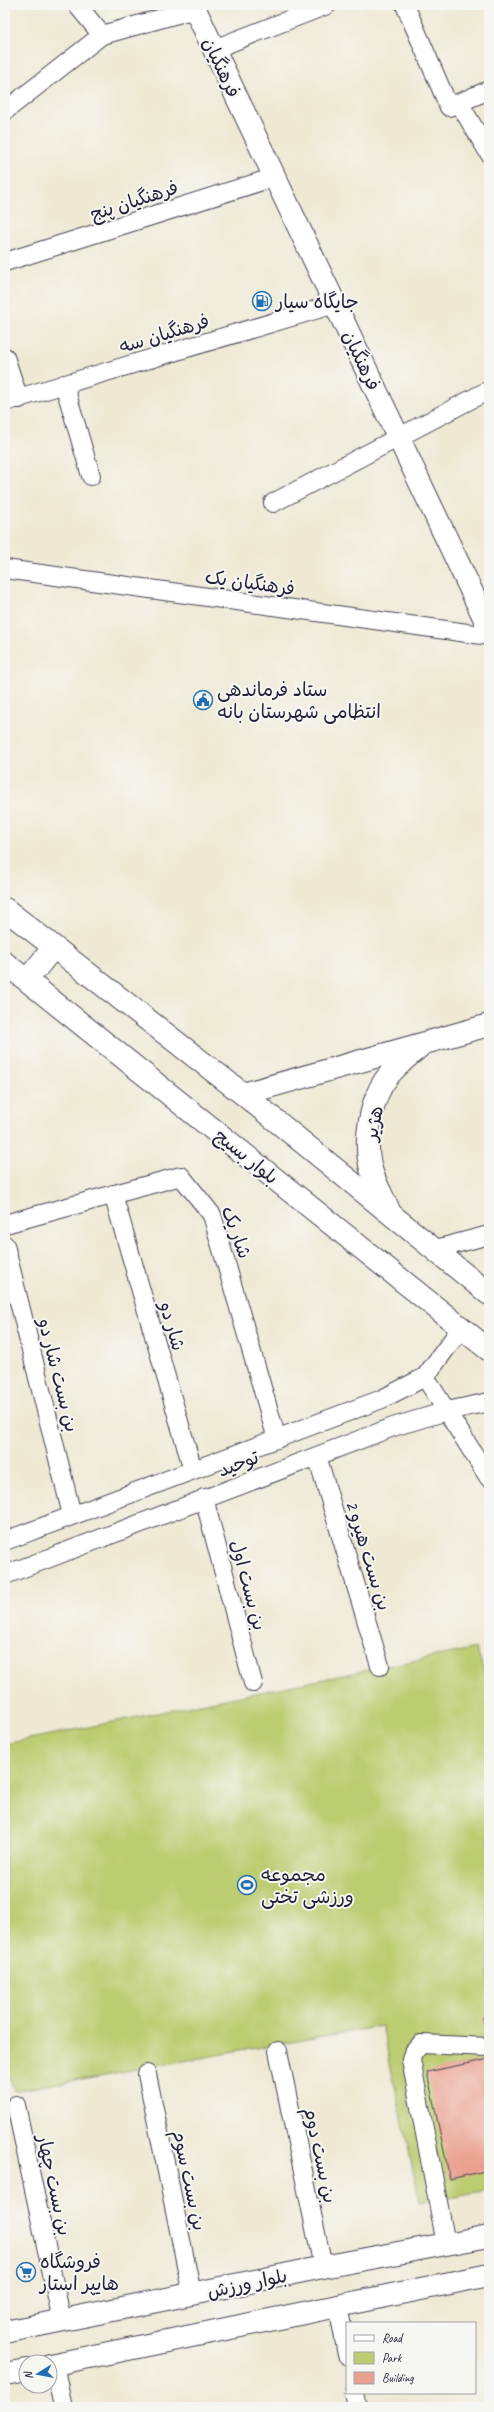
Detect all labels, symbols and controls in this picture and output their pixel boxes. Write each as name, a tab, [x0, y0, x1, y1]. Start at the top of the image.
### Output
street label: فرهنگیان	[197, 34, 245, 101]
street label: فرهنگیان پنج	[87, 175, 181, 226]
fuel station icon: جایگاه سیار	[251, 290, 273, 312]
place label: جایگاه سیار	[274, 290, 359, 314]
street label: فرهنگیان سه	[116, 309, 212, 359]
street label: فرهنگیان	[337, 327, 385, 394]
street label: فرهنگیان یک	[203, 565, 296, 601]
place label: ستاد فرماندهی انتظامی شهرستان بانه	[217, 678, 381, 724]
public building icon: ستاد فرماندهی انتظامی شهرستان بانه	[192, 689, 214, 711]
street label: هژیر	[359, 1104, 389, 1145]
street label: بلوار بسیج	[210, 1124, 283, 1190]
street label: شار یک	[216, 1203, 257, 1262]
street label: شار دو	[153, 1297, 190, 1353]
street label: بن بست شار دو	[32, 1314, 84, 1435]
street label: توحید	[214, 1445, 263, 1483]
street label: بن بست هیرو 2	[340, 1497, 396, 1613]
street label: بن بست اول	[224, 1537, 272, 1633]
place label: مجموعه ورزشی تختی	[261, 1863, 354, 1909]
sports icon: مجموعه ورزشی تختی	[236, 1874, 258, 1896]
street label: بن بست دوم	[296, 2105, 342, 2206]
street label: بن بست سوم	[165, 2128, 211, 2233]
street label: بن بست چهار	[31, 2130, 76, 2238]
place label: فروشگاه هایپر استار	[38, 2250, 119, 2296]
supermarket icon: فروشگاه هایپر استار	[15, 2261, 37, 2283]
street label: بلوار ورزش	[205, 2264, 289, 2304]
legend	[346, 2322, 476, 2394]
text: Road	[382, 2330, 404, 2346]
text: Park	[382, 2350, 403, 2366]
north arrow	[18, 2354, 58, 2394]
text: N	[20, 2369, 36, 2381]
text: Building	[382, 2370, 414, 2386]

